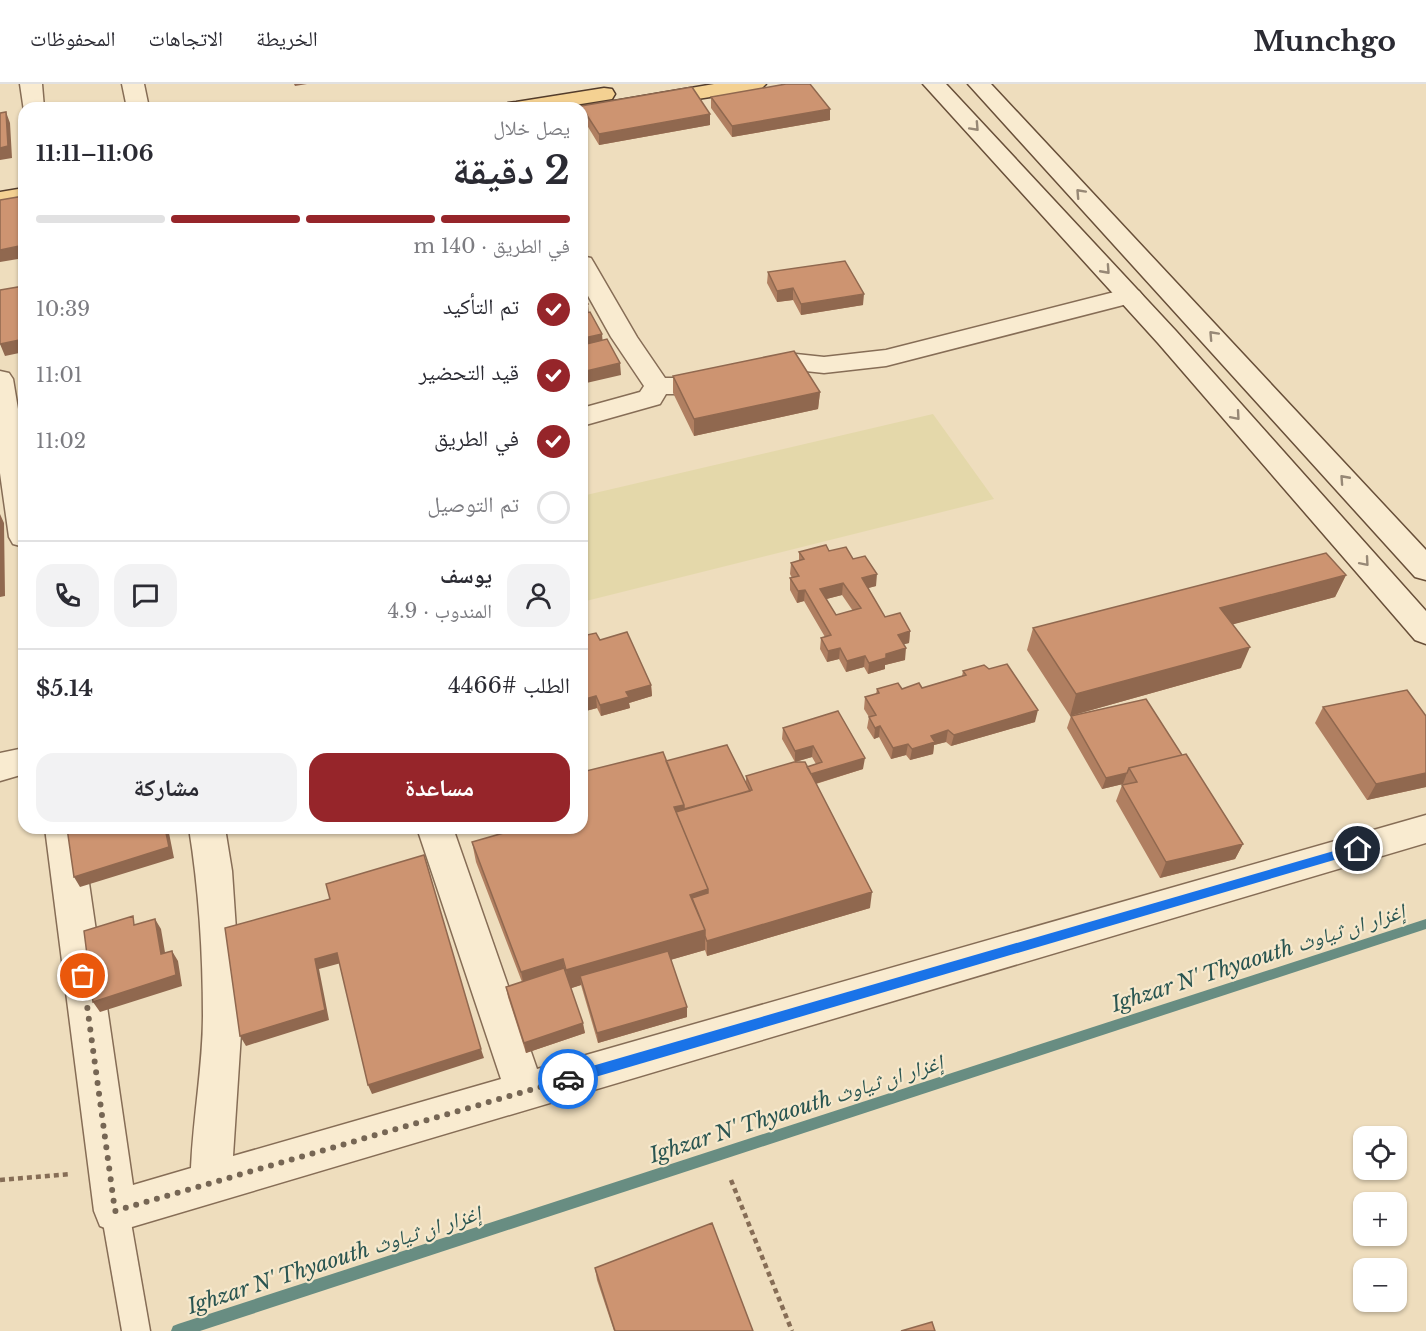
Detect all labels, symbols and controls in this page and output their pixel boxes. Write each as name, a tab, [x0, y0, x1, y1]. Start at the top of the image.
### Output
text: Munchgo	[1253, 24, 1396, 59]
text: المحفوظات	[30, 26, 115, 52]
text: الاتجاهات	[148, 26, 223, 52]
text: الخريطة	[256, 26, 318, 52]
text: يصل خلال	[493, 116, 570, 140]
one-way arrow	[967, 119, 978, 130]
text: 11:06–11:11	[36, 140, 154, 167]
text: 2 دقيقة	[452, 146, 570, 195]
one-way arrow	[1076, 189, 1087, 200]
text: في الطريق · 140 m	[413, 234, 570, 258]
one-way arrow	[1099, 264, 1110, 274]
text: تم التأكيد	[443, 293, 519, 320]
icon: check	[537, 293, 570, 326]
text: 10:39	[36, 297, 90, 321]
one-way arrow	[1209, 332, 1220, 343]
text: قيد التحضير	[419, 359, 519, 386]
icon: check	[537, 359, 570, 392]
text: 11:01	[36, 363, 83, 387]
one-way arrow	[1229, 409, 1240, 420]
text: في الطريق	[434, 425, 519, 452]
icon: check	[537, 425, 570, 458]
text: 11:02	[36, 429, 86, 453]
one-way arrow	[1340, 476, 1351, 486]
text: تم التوصيل	[427, 491, 519, 518]
one-way arrow	[1358, 556, 1369, 566]
text: يوسف	[440, 562, 492, 589]
button: phone	[36, 564, 99, 627]
button: chat	[114, 564, 177, 627]
button: person	[507, 564, 570, 627]
text: المندوب · 4.9	[388, 599, 492, 623]
text: الطلب #4466	[448, 672, 570, 699]
text: $5.14	[36, 675, 93, 702]
button: مشاركة	[36, 753, 297, 822]
button: مساعدة	[309, 753, 570, 822]
pin	[1332, 823, 1383, 874]
icon: home	[1341, 832, 1374, 865]
water label: Ighzar N' Thyaouth إغزار ان ثياوث	[1107, 898, 1410, 1018]
pin	[57, 950, 108, 1001]
icon: bag	[66, 959, 99, 992]
courier	[538, 1049, 598, 1109]
water label: Ighzar N' Thyaouth إغزار ان ثياوث	[645, 1049, 948, 1169]
icon: car	[552, 1063, 585, 1096]
map controls	[1353, 1126, 1407, 1312]
button: locate	[1353, 1126, 1407, 1180]
button: +	[1353, 1192, 1407, 1246]
water label: Ighzar N' Thyaouth إغزار ان ثياوث	[183, 1200, 486, 1320]
button: −	[1353, 1258, 1407, 1312]

